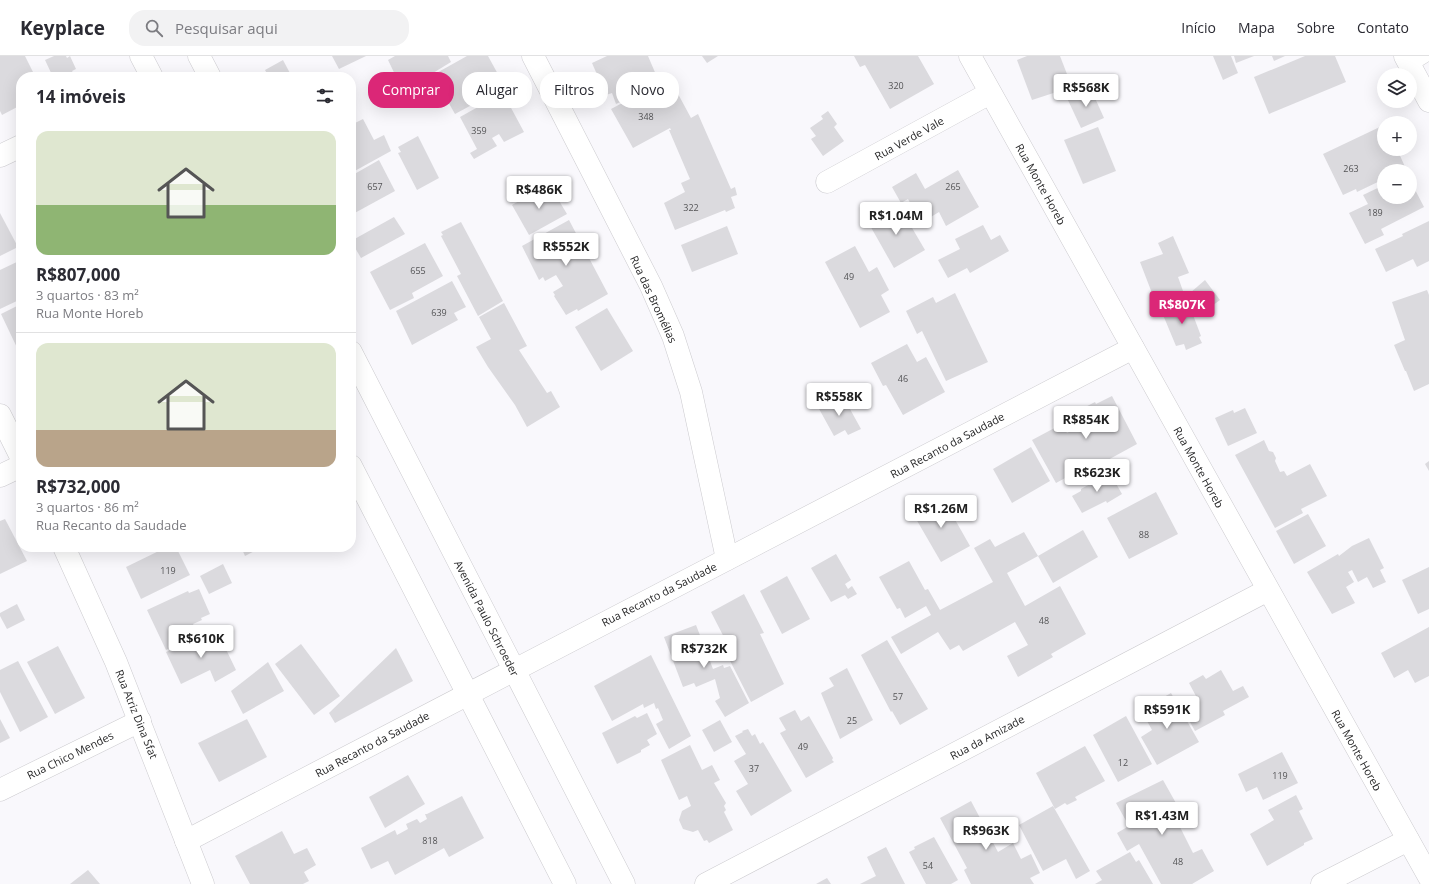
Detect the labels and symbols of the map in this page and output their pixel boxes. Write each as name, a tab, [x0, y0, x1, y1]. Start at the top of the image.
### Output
pin: R$568K	[1053, 74, 1119, 108]
house number: 320	[888, 79, 904, 92]
house number: 348	[638, 110, 654, 123]
street label: Rua Verde Vale	[872, 113, 946, 163]
house number: 359	[471, 124, 487, 137]
street label: Rua Monte Horeb	[1012, 141, 1070, 228]
house number: 263	[1343, 162, 1359, 175]
pin: R$486K	[506, 176, 572, 210]
house number: 657	[367, 180, 383, 193]
house number: 265	[945, 180, 961, 193]
house number: 322	[683, 201, 699, 214]
pin: R$1.04M	[859, 202, 933, 236]
house number: 189	[1367, 206, 1383, 219]
pin: R$552K	[533, 233, 599, 267]
street label: Rua das Bromélias	[627, 253, 681, 345]
house number: 655	[410, 264, 426, 277]
house number: 49	[844, 270, 854, 283]
pin: R$807K	[1149, 291, 1215, 325]
house number: 639	[431, 306, 447, 319]
house number: 46	[898, 372, 908, 385]
pin: R$558K	[806, 383, 872, 417]
pin: R$854K	[1053, 406, 1119, 440]
street label: Rua Recanto da Saudade	[887, 408, 1007, 482]
street label: Rua Monte Horeb	[1170, 424, 1228, 511]
pin: R$623K	[1064, 459, 1130, 493]
pin: R$1.26M	[904, 495, 978, 529]
house number: 88	[1139, 528, 1149, 541]
street label: Avenida Paulo Schroeder	[451, 557, 523, 679]
street label: Rua Recanto da Saudade	[599, 558, 719, 630]
house number: 119	[160, 564, 176, 577]
house number: 48	[1039, 614, 1049, 627]
pin: R$610K	[168, 625, 234, 659]
pin: R$732K	[671, 635, 737, 669]
street label: Rua Atriz Dina Sfat	[112, 667, 162, 761]
house number: 57	[893, 690, 903, 703]
pin: R$591K	[1134, 696, 1200, 730]
street label: Rua Recanto da Saudade	[312, 707, 432, 781]
street label: Rua Monte Horeb	[1328, 707, 1386, 794]
street label: Rua da Amizade	[947, 711, 1027, 763]
house number: 25	[847, 714, 857, 727]
street label: Rua Chico Mendes	[24, 728, 116, 782]
house number: 49	[798, 740, 808, 753]
house number: 12	[1118, 756, 1128, 769]
house number: 37	[749, 762, 759, 775]
house number: 119	[1272, 769, 1288, 782]
pin: R$1.43M	[1125, 802, 1199, 836]
pin: R$963K	[953, 817, 1019, 851]
house number: 818	[422, 834, 438, 847]
house number: 48	[1173, 855, 1183, 868]
house number: 54	[923, 859, 933, 872]

